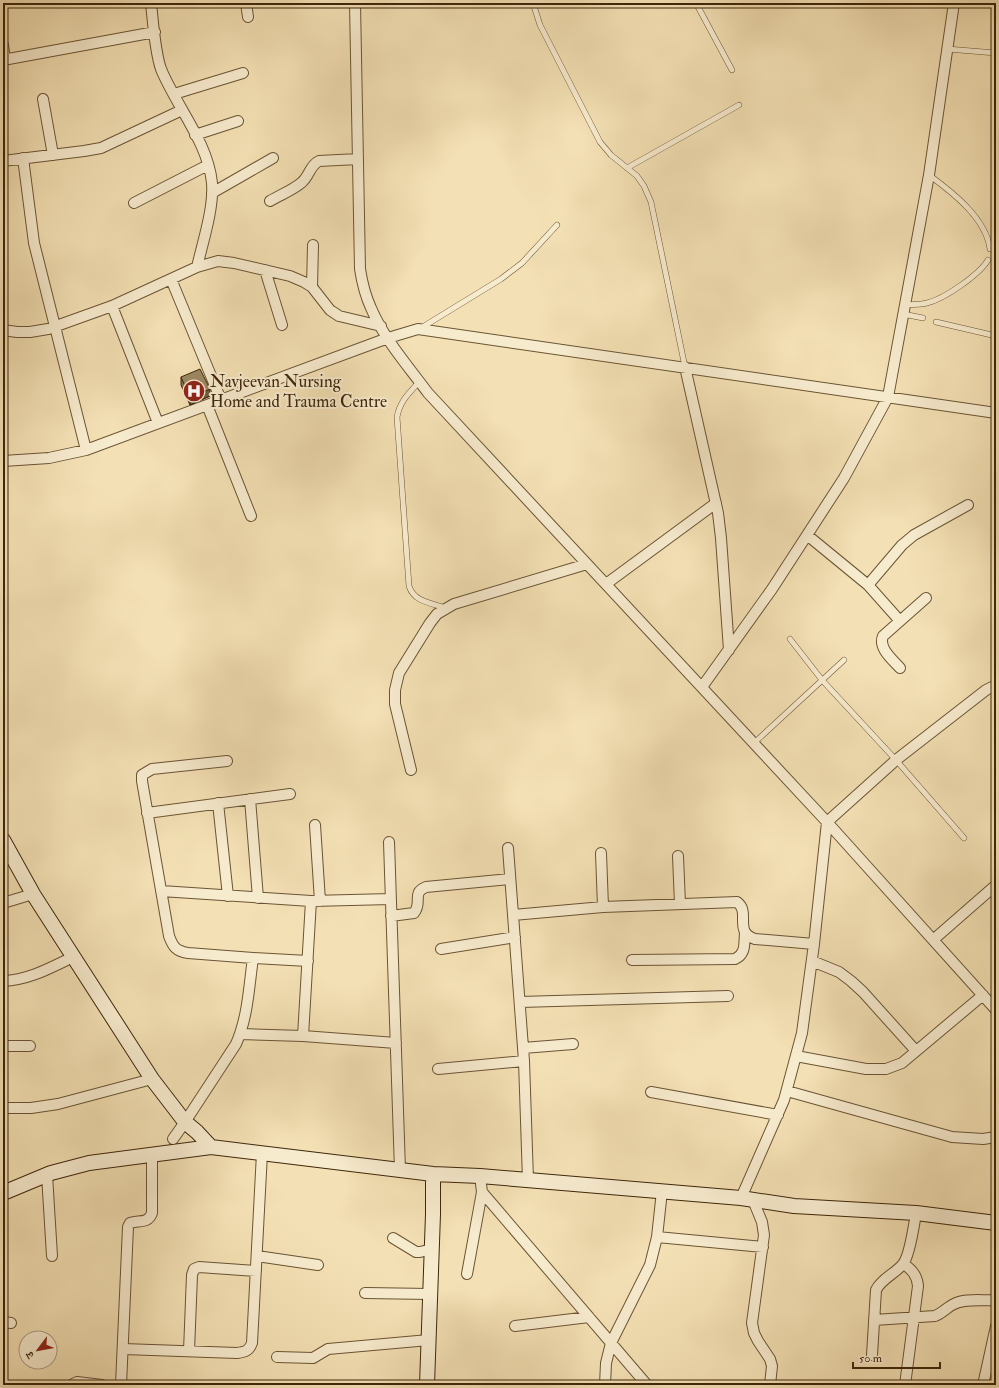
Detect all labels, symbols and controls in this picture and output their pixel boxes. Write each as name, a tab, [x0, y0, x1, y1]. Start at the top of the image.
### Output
place label: Navjeevan Nursing Home and Trauma Centre	[210, 371, 387, 412]
hospital icon: Navjeevan Nursing Home and Trauma Centre	[181, 378, 207, 404]
north arrow	[18, 1330, 58, 1370]
scale bar	[853, 1344, 940, 1370]
text: उ	[22, 1348, 37, 1362]
text: 50 m	[859, 1351, 883, 1366]

